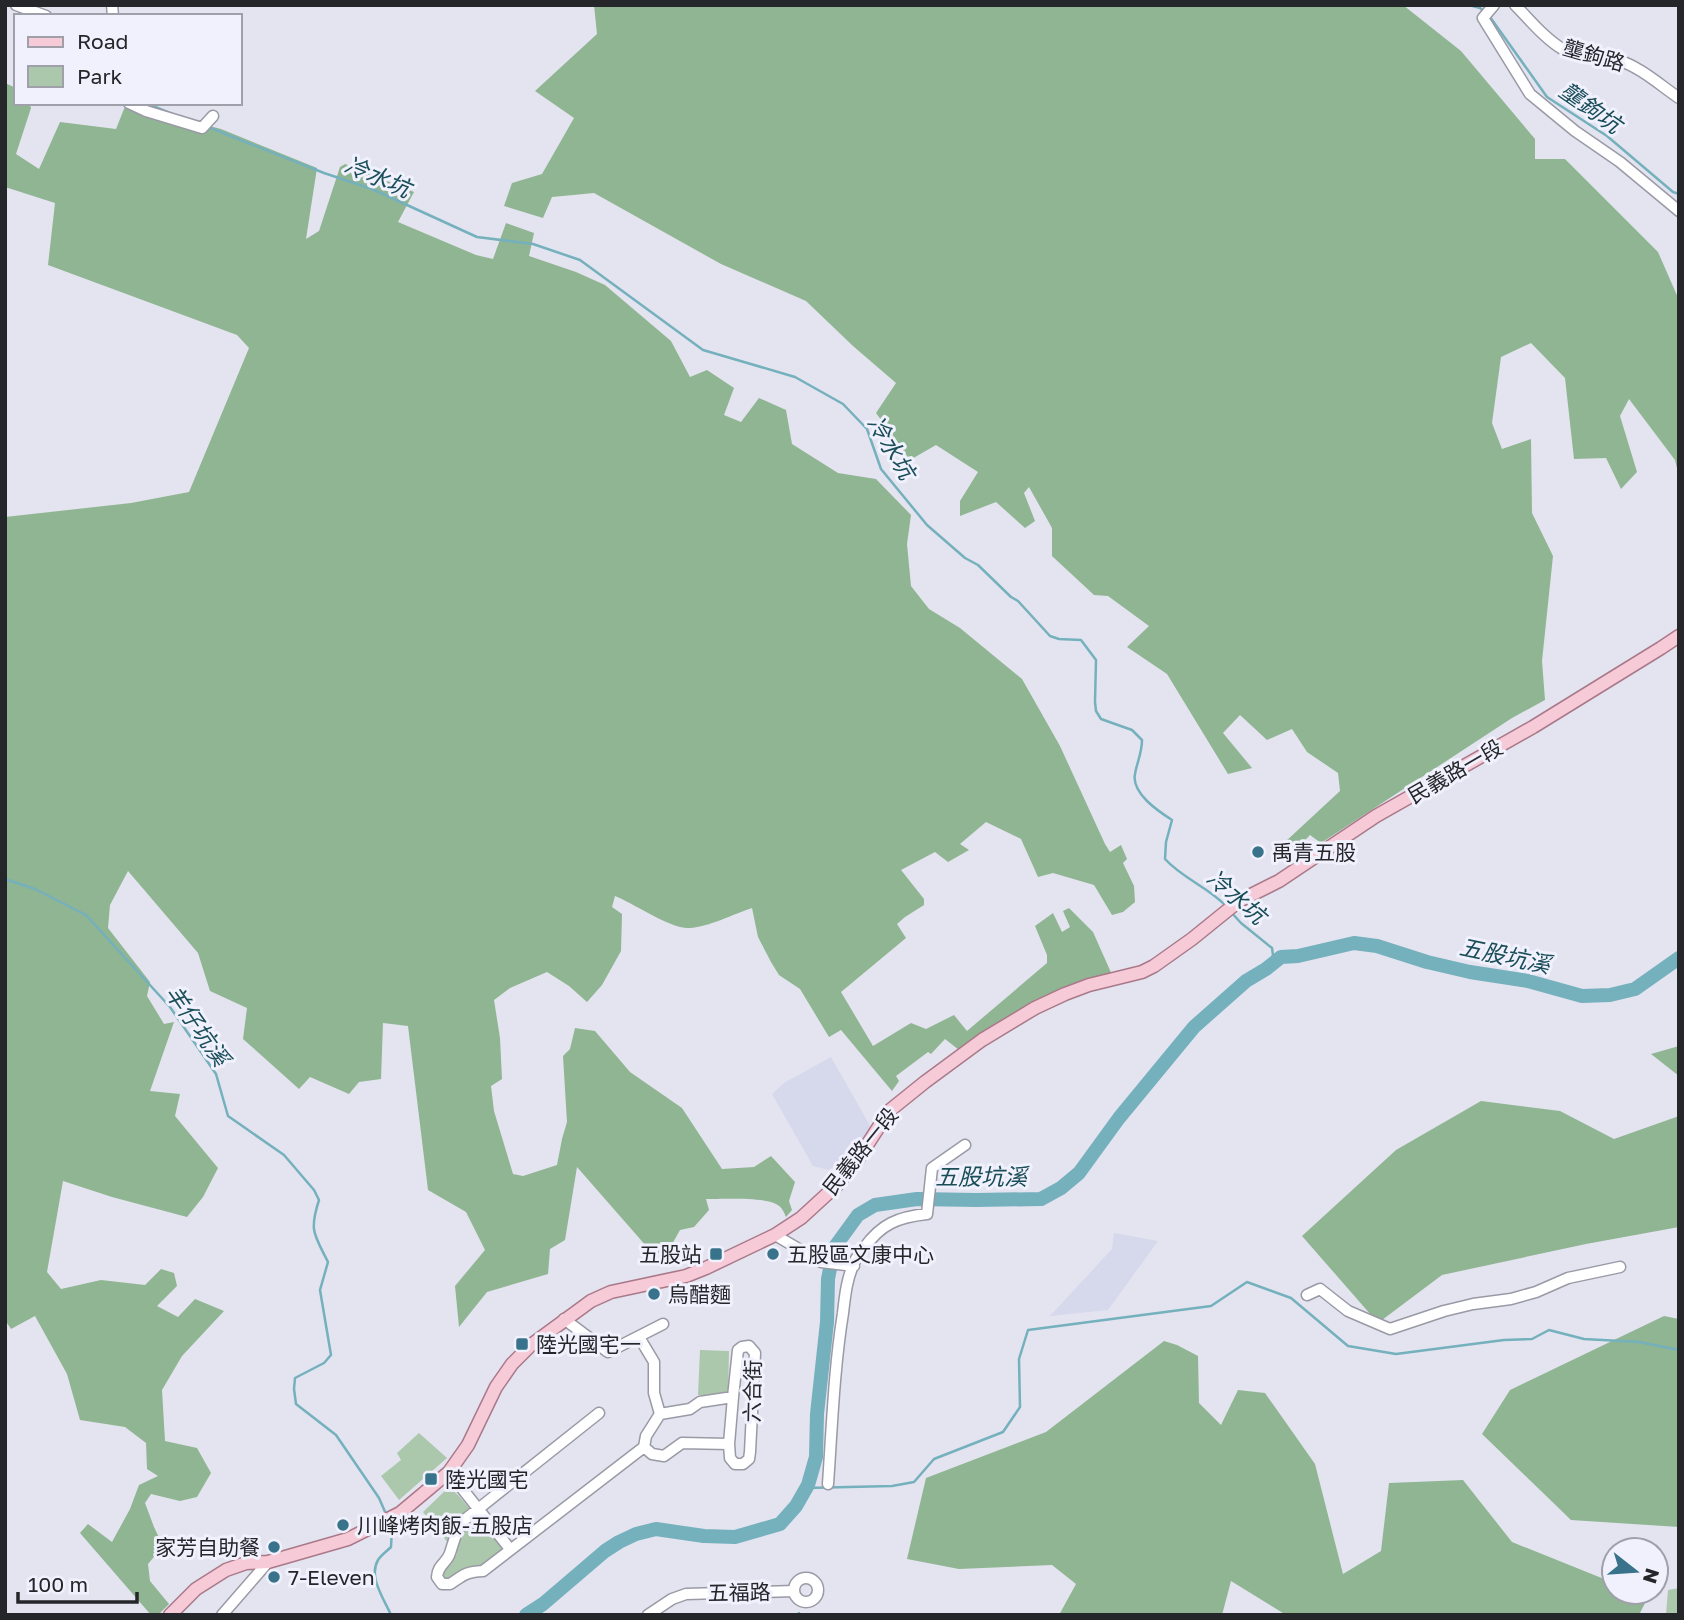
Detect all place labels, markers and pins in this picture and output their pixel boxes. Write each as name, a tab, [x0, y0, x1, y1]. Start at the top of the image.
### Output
place label: 禹青五股	[1272, 839, 1356, 865]
marker: 禹青五股	[1250, 844, 1266, 860]
place label: 五股站	[639, 1241, 702, 1267]
place label: 五股區文康中心	[787, 1241, 934, 1267]
marker: 五股站	[708, 1246, 724, 1262]
marker: 五股區文康中心	[765, 1246, 781, 1262]
place label: 烏醋麵	[668, 1281, 731, 1307]
marker: 烏醋麵	[646, 1286, 662, 1302]
place label: 陸光國宅一	[536, 1331, 641, 1357]
marker: 陸光國宅一	[514, 1336, 530, 1352]
place label: 陸光國宅	[445, 1466, 529, 1492]
marker: 陸光國宅	[423, 1471, 439, 1487]
place label: 川峰烤肉飯-五股店	[357, 1512, 533, 1538]
marker: 川峰烤肉飯-五股店	[335, 1517, 351, 1533]
place label: 家芳自助餐	[155, 1534, 260, 1560]
marker: 家芳自助餐	[266, 1539, 282, 1555]
place label: 7-Eleven	[288, 1564, 375, 1590]
marker: 7-Eleven	[266, 1569, 282, 1585]

